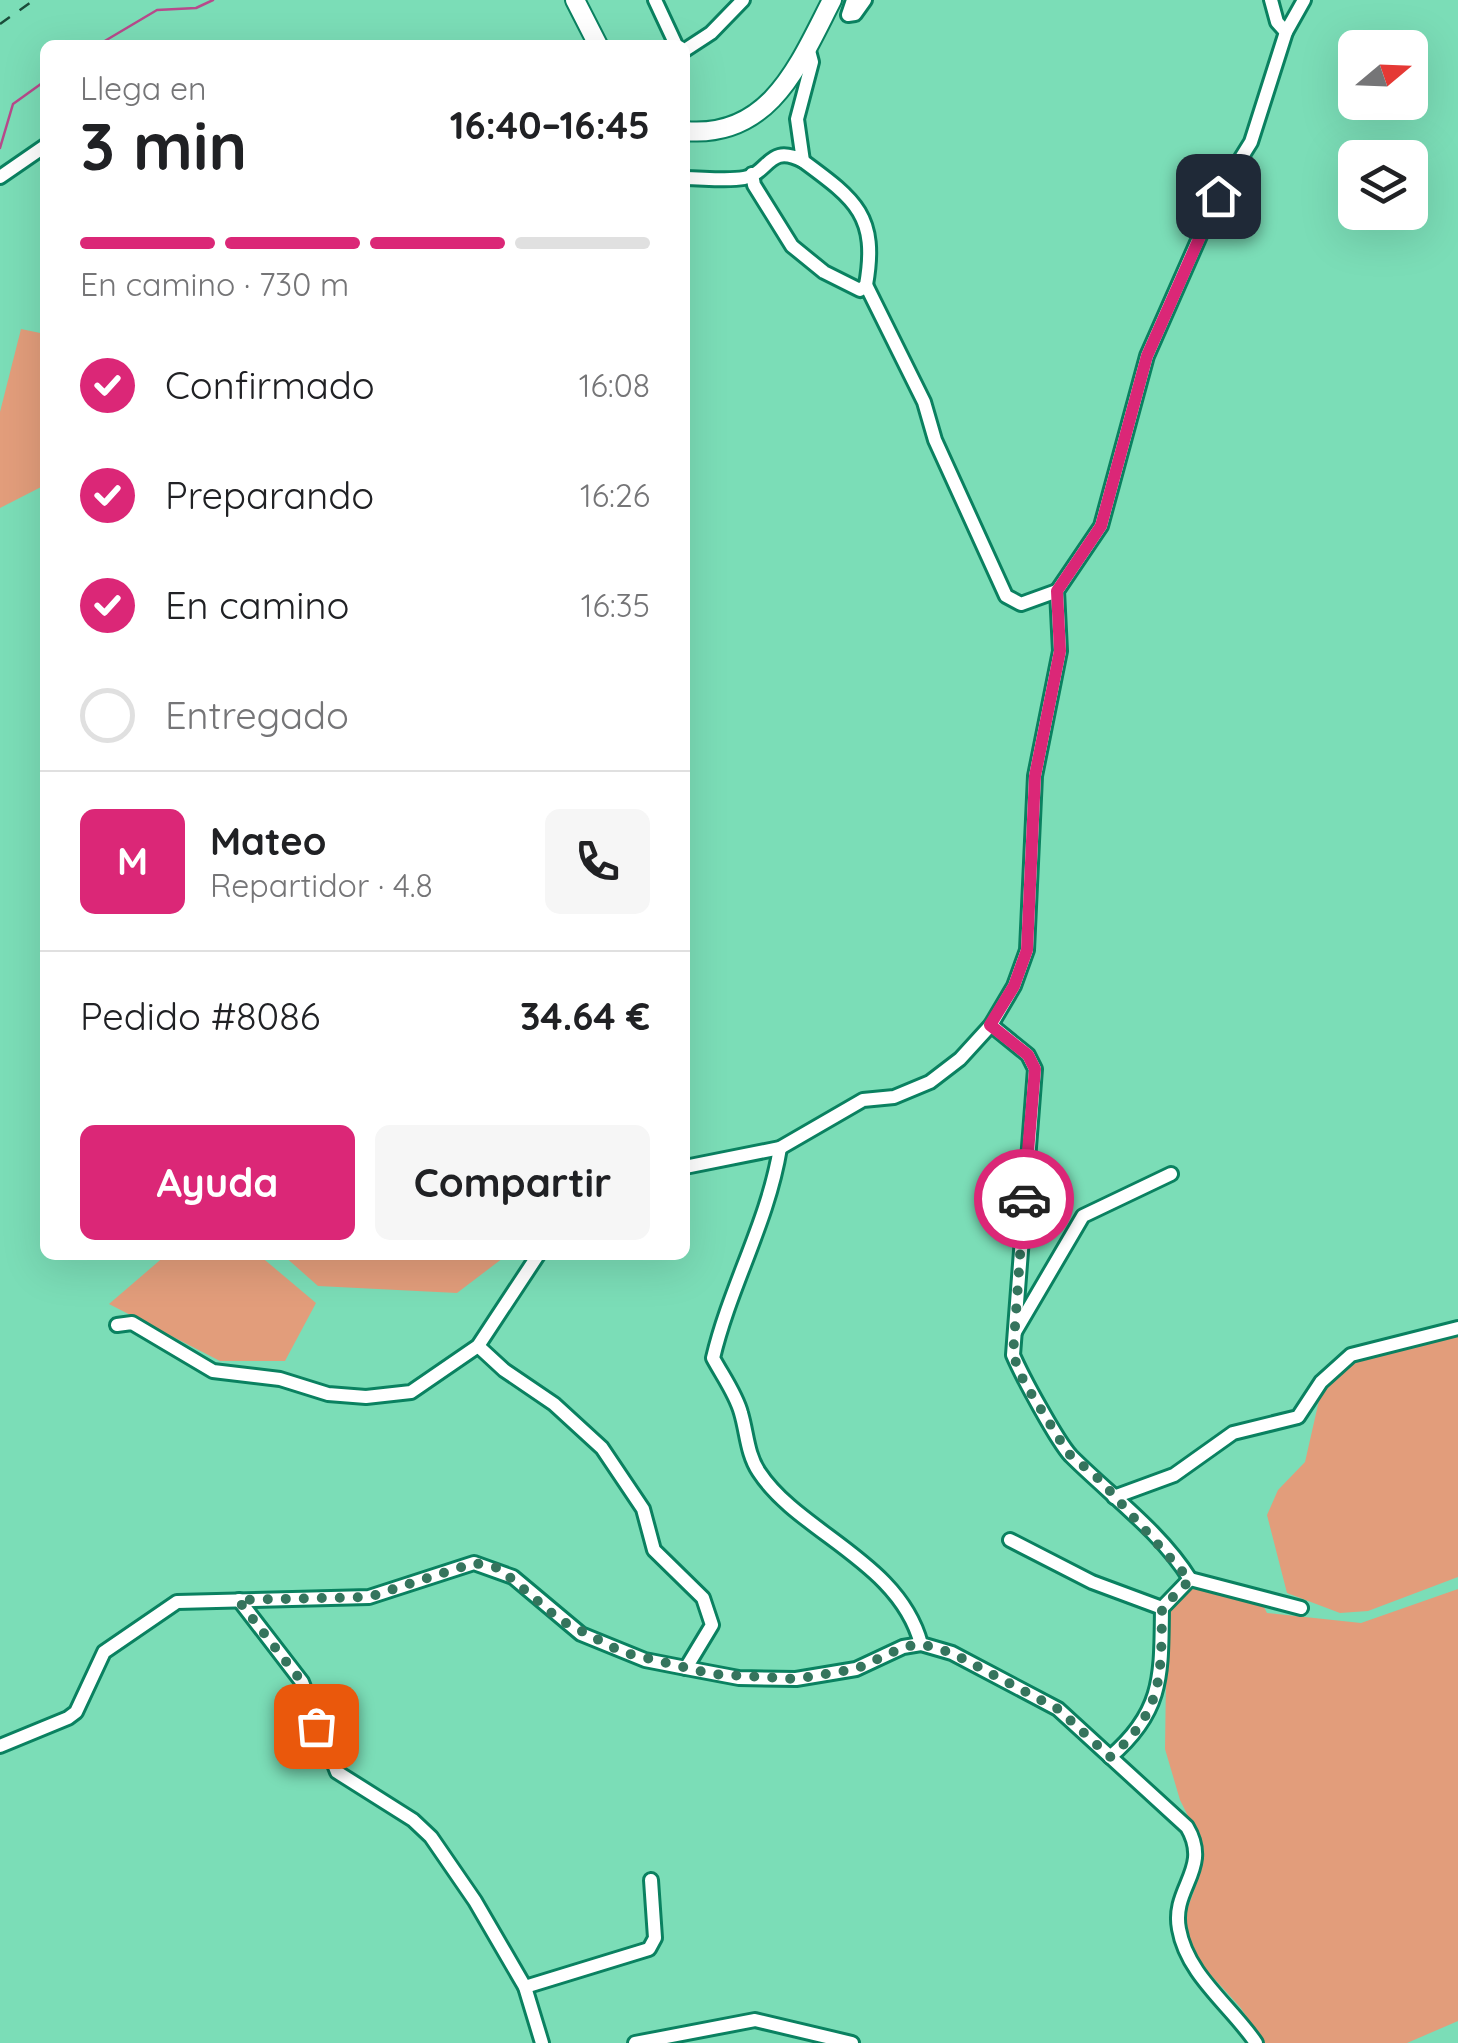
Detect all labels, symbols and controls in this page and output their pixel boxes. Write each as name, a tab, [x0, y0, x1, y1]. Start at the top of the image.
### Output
north arrow	[1338, 30, 1428, 120]
map controls	[1338, 30, 1428, 230]
text: Llega en	[80, 68, 207, 108]
text: 16:40–16:45	[450, 101, 650, 149]
text: 3 min	[80, 105, 247, 186]
button: layers	[1338, 140, 1428, 230]
pin	[1176, 154, 1261, 239]
icon: home	[1191, 169, 1246, 224]
text: En camino · 730 m	[80, 264, 349, 304]
icon: check	[80, 358, 135, 413]
text: Confirmado	[165, 361, 375, 409]
text: 16:08	[579, 365, 650, 405]
icon: check	[80, 468, 135, 523]
text: Preparando	[165, 471, 374, 519]
text: 16:26	[580, 475, 650, 515]
icon: check	[80, 578, 135, 633]
text: En camino	[165, 581, 349, 629]
text: 16:35	[581, 585, 650, 625]
text: Entregado	[165, 691, 349, 739]
button: phone	[545, 809, 650, 914]
text: Mateo	[210, 817, 326, 865]
text: M	[117, 837, 148, 885]
text: Repartidor · 4.8	[210, 865, 433, 905]
text: Pedido #8086	[80, 992, 320, 1040]
text: 34.64 €	[520, 992, 650, 1040]
button: Ayuda	[80, 1125, 355, 1240]
button: Compartir	[375, 1125, 650, 1240]
courier	[974, 1149, 1074, 1249]
icon: car	[997, 1172, 1052, 1227]
pin	[274, 1684, 359, 1769]
icon: bag	[289, 1699, 344, 1754]

